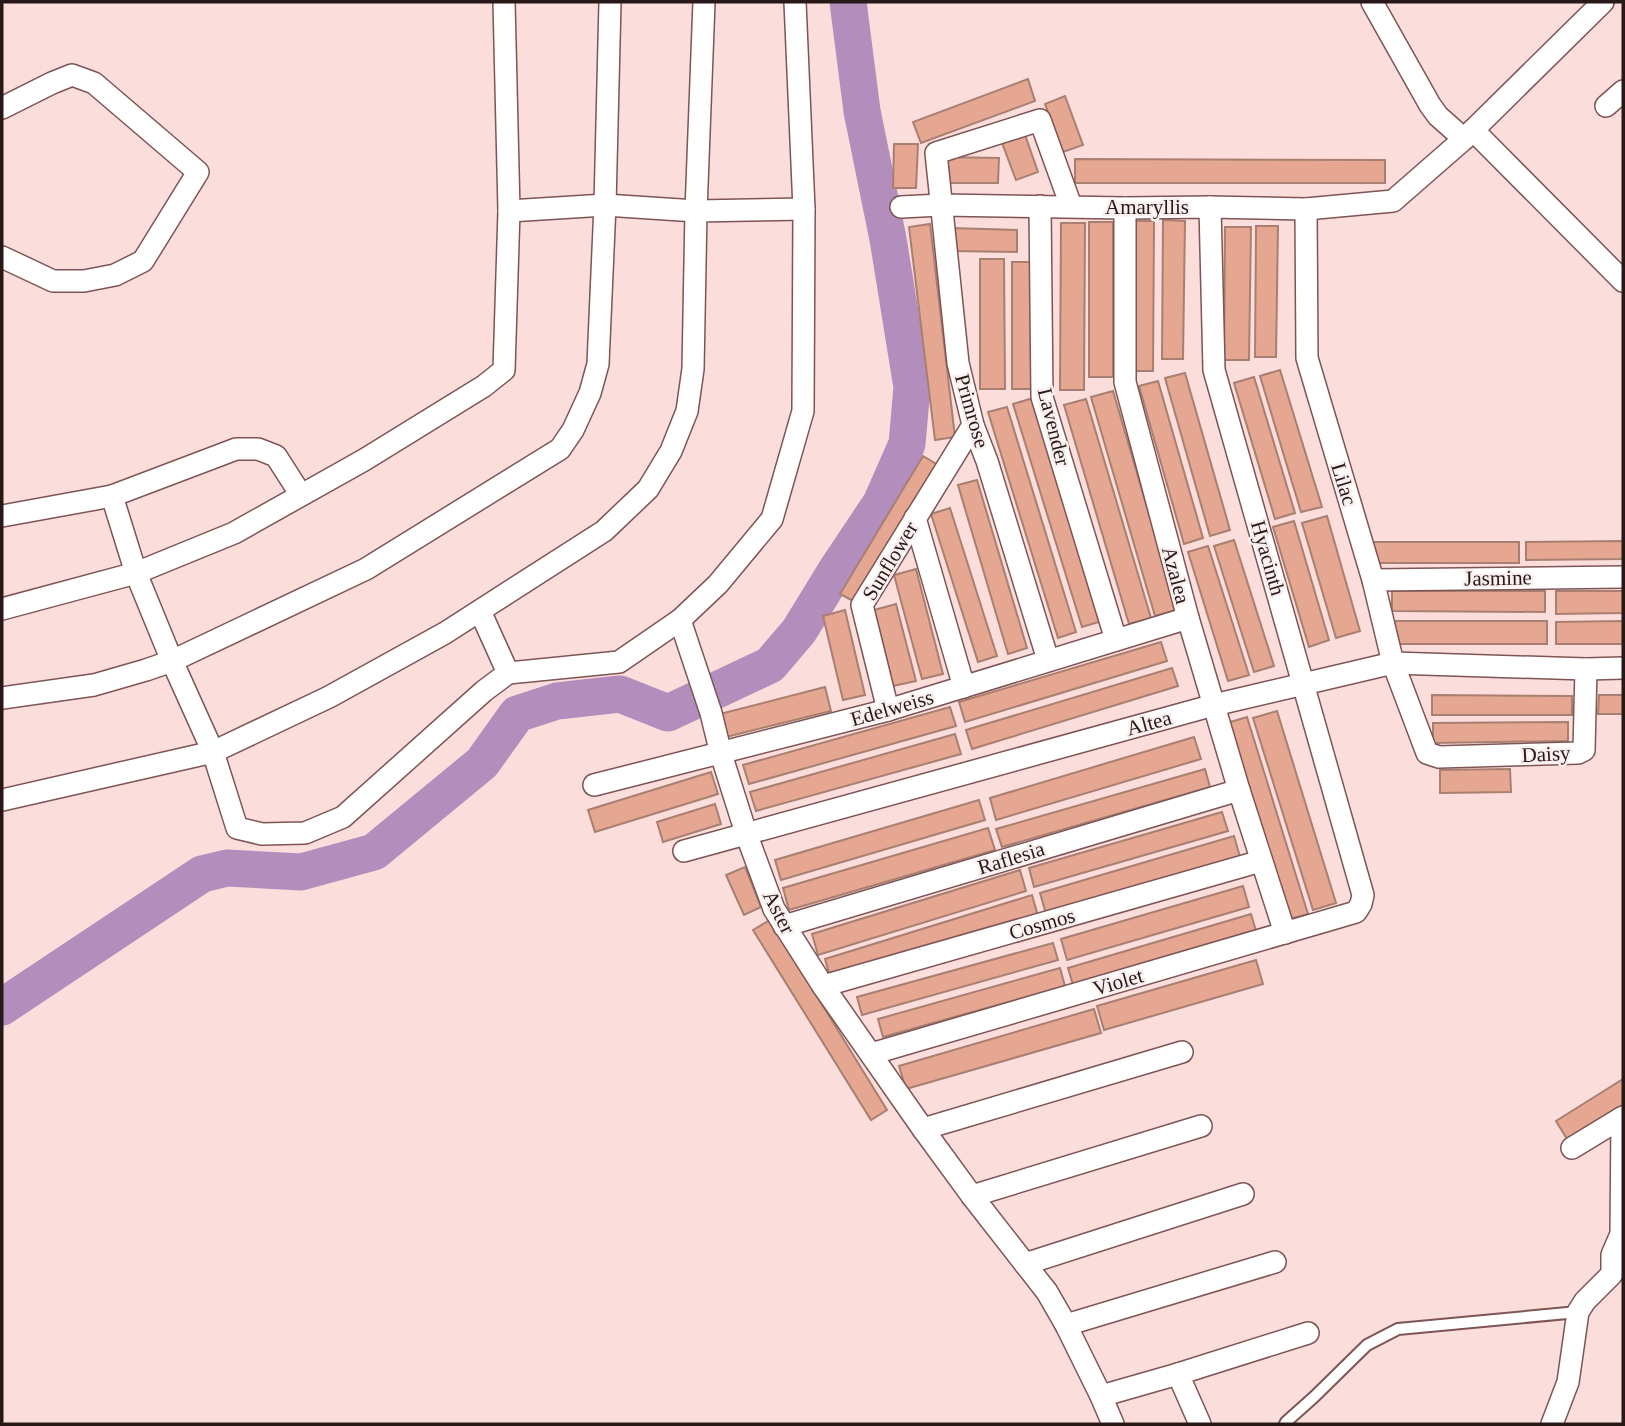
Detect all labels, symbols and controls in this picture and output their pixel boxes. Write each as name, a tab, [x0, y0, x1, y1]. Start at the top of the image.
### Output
street label: Amaryllis	[1105, 195, 1189, 219]
street label: Primrose	[950, 371, 994, 451]
street label: Lavender	[1033, 386, 1075, 468]
street label: Lilac	[1326, 460, 1362, 508]
street label: Sunflower	[857, 517, 923, 605]
street label: Hyacinth	[1246, 518, 1290, 599]
street label: Azalea	[1157, 544, 1195, 607]
street label: Jasmine	[1464, 565, 1532, 591]
street label: Edelweiss	[848, 685, 936, 731]
street label: Altea	[1124, 705, 1175, 740]
street label: Daisy	[1521, 741, 1572, 767]
street label: Raflesia	[975, 836, 1048, 880]
street label: Aster	[758, 886, 800, 938]
street label: Cosmos	[1006, 903, 1078, 945]
street label: Violet	[1090, 963, 1146, 1001]

